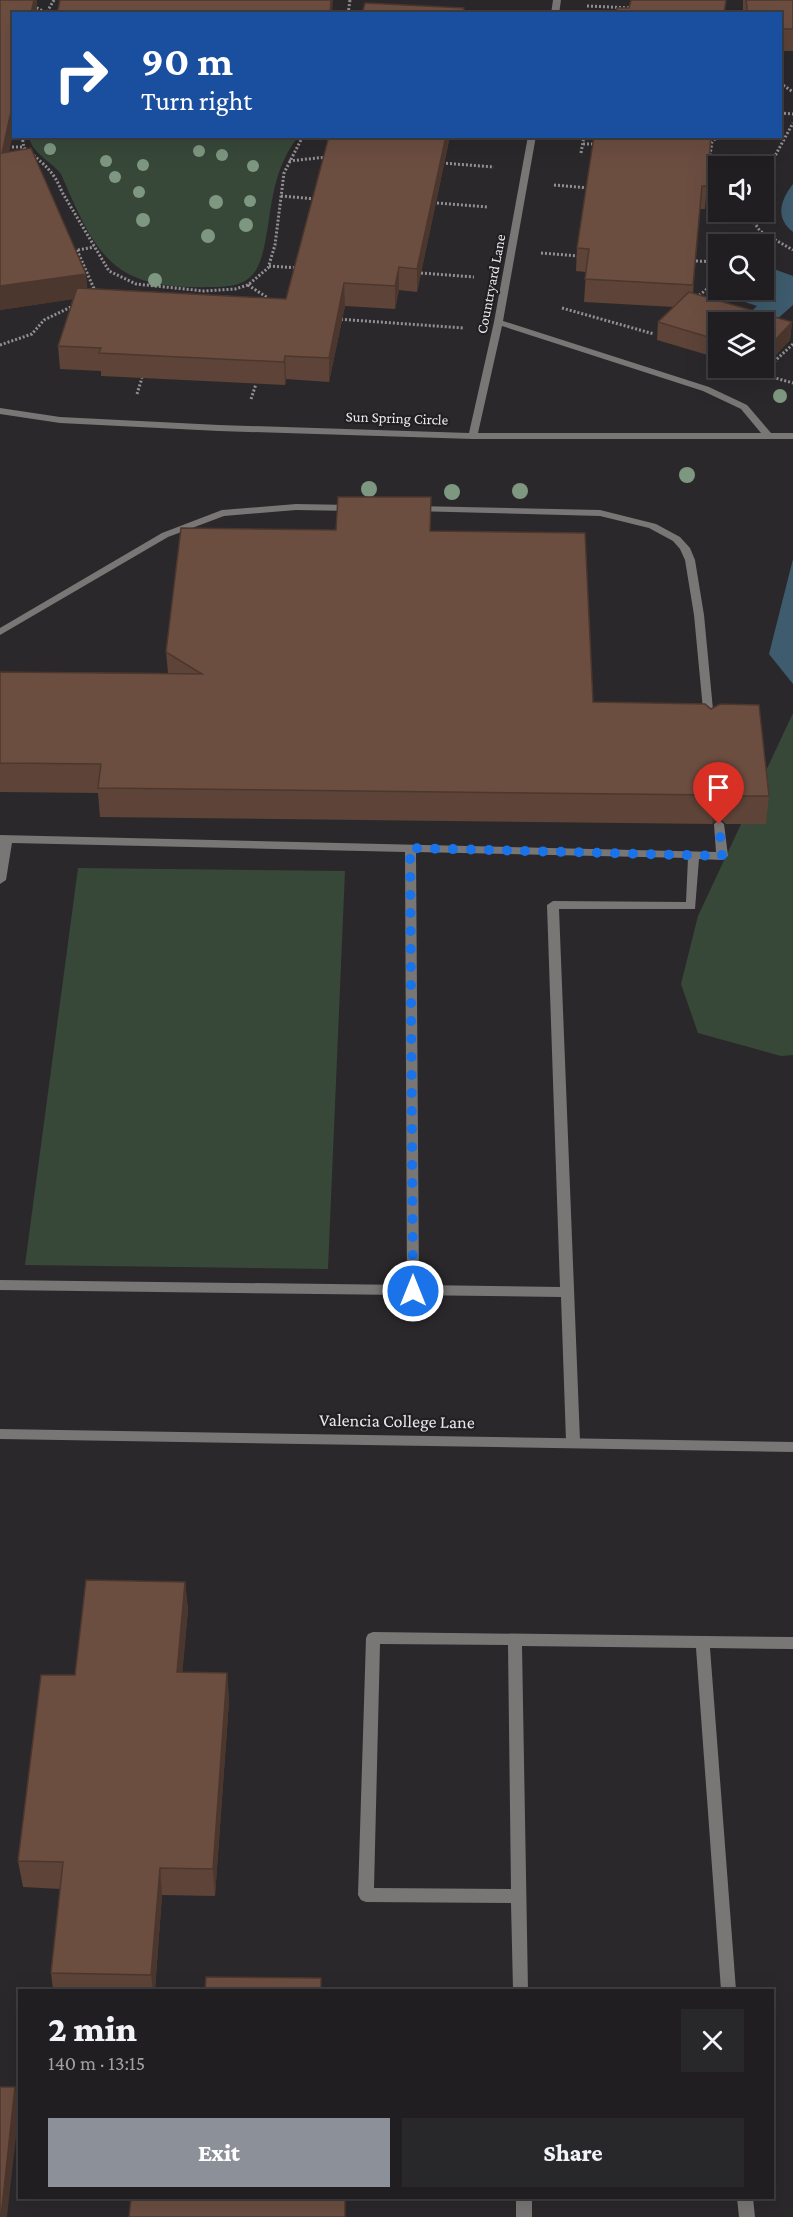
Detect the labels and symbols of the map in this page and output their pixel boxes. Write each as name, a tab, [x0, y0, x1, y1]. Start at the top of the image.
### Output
street label: Countryard Lane	[474, 232, 510, 335]
street label: Sun Spring Circle	[345, 408, 449, 429]
pin	[693, 762, 744, 824]
position arrow	[381, 1259, 445, 1323]
street label: Valencia College Lane	[319, 1410, 475, 1432]

